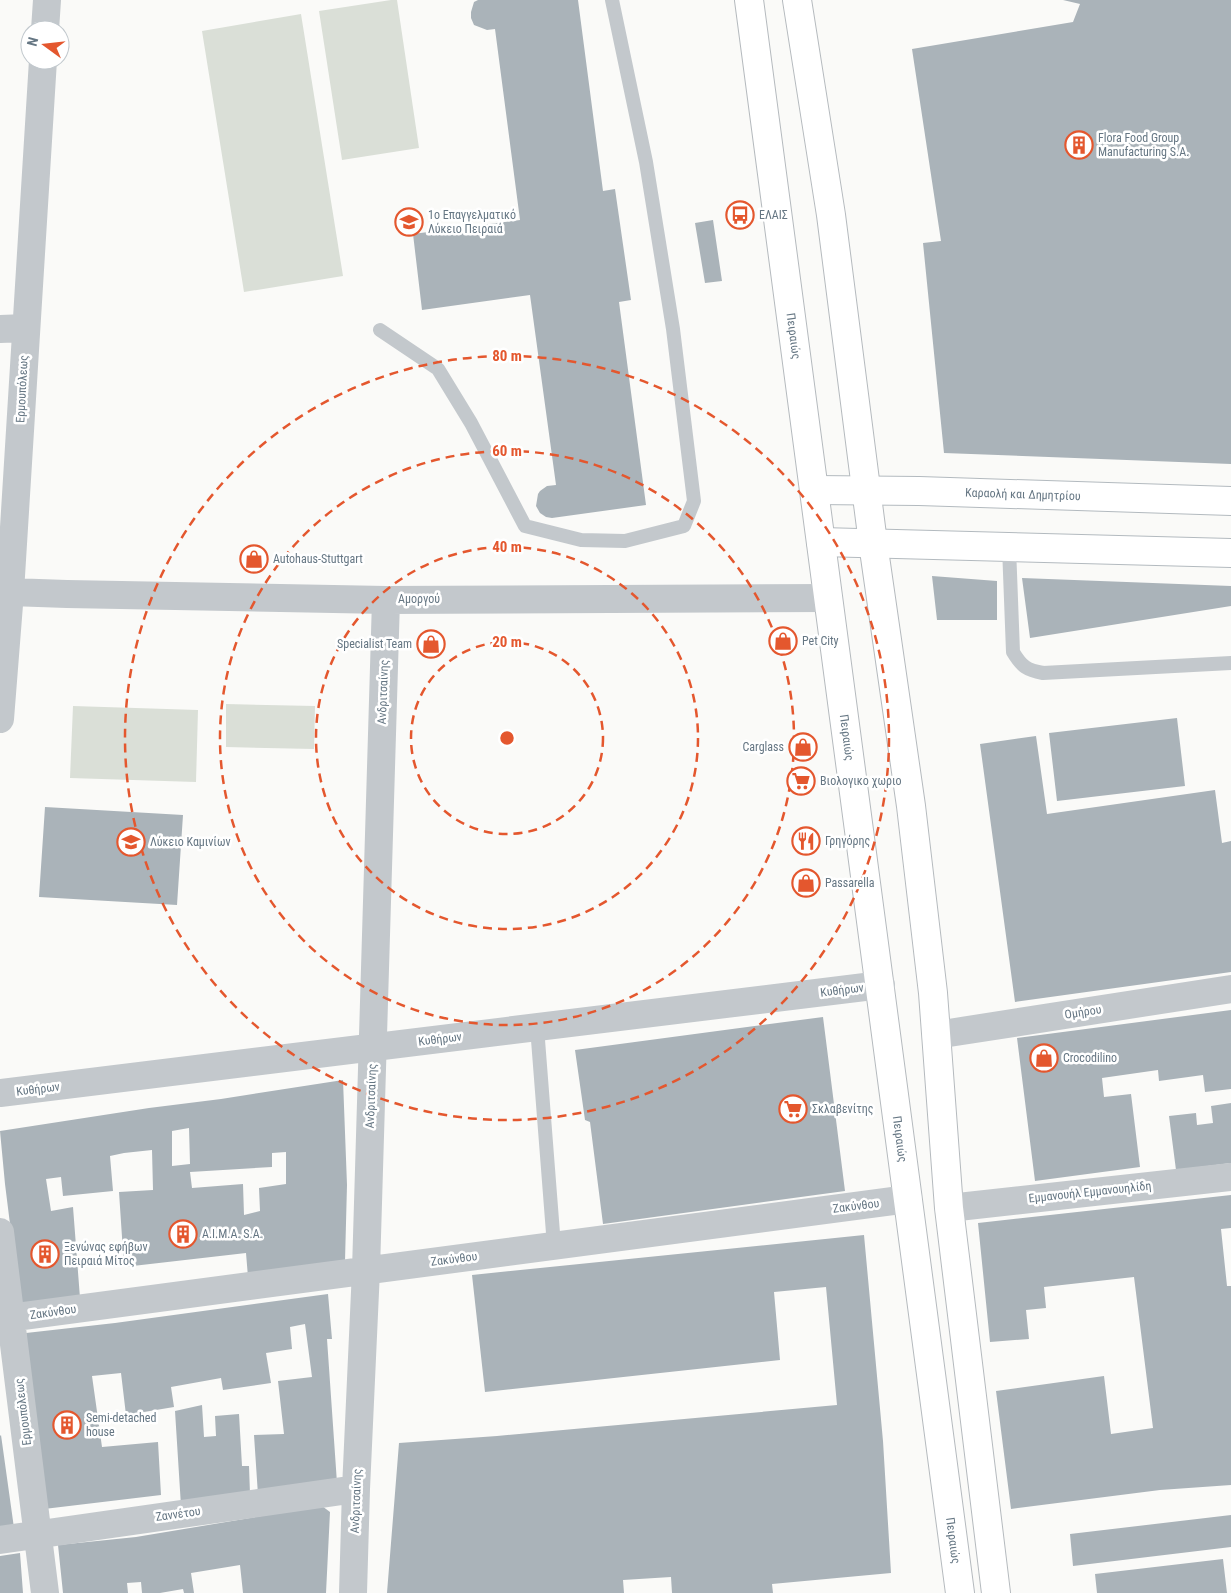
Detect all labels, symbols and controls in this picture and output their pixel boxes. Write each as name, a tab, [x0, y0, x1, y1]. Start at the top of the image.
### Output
north arrow	[20, 20, 70, 70]
text: N	[24, 35, 41, 48]
building icon: Flora Food Group Manufacturing S.A.	[1064, 130, 1094, 160]
place label: Flora Food Group Manufacturing S.A.	[1098, 131, 1189, 159]
bus stop icon: ΕΛΑΙΣ	[725, 200, 755, 230]
school or university icon: 1ο Επαγγελματικό Λύκειο Πειραιά	[394, 207, 424, 237]
place label: 1ο Επαγγελματικό Λύκειο Πειραιά	[428, 208, 516, 236]
place label: ΕΛΑΙΣ	[759, 208, 788, 222]
street label: Πειραιώς	[784, 312, 804, 360]
text: 80 m	[492, 347, 522, 365]
street label: Ερμουπόλεως	[13, 355, 31, 423]
text: 60 m	[492, 442, 522, 460]
street label: Καραολή και Δημητρίου	[965, 485, 1081, 503]
text: 40 m	[492, 538, 522, 556]
shop icon: Autohaus-Stuttgart	[239, 544, 269, 574]
place label: Autohaus-Stuttgart	[273, 552, 363, 566]
street label: Αμοργού	[398, 592, 440, 606]
shop icon: Pet City	[768, 626, 798, 656]
shop icon: Specialist Team	[416, 629, 446, 659]
text: 20 m	[492, 633, 522, 651]
place label: Pet City	[802, 634, 839, 648]
place label: Specialist Team	[337, 637, 412, 651]
street label: Ανδριτσαίνης	[375, 659, 391, 725]
street label: Πειραιώς	[837, 714, 857, 762]
centre of rings	[498, 729, 516, 747]
shop icon: Carglass	[788, 732, 818, 762]
place label: Carglass	[743, 740, 784, 754]
supermarket icon: Βιολογικο χωριο	[786, 766, 816, 796]
place label: Βιολογικο χωριο	[820, 774, 902, 788]
restaurant icon: Γρηγόρης	[791, 826, 821, 856]
school or university icon: Λύκειο Καμινίων	[116, 827, 146, 857]
place label: Γρηγόρης	[825, 834, 870, 848]
place label: Λύκειο Καμινίων	[150, 835, 231, 849]
shop icon: Passarella	[791, 868, 821, 898]
place label: Passarella	[825, 876, 875, 890]
street label: Κυθήρων	[819, 980, 865, 1000]
street label: Ομήρου	[1064, 1002, 1103, 1022]
street label: Κυθήρων	[417, 1029, 463, 1049]
shop icon: Crocodilino	[1029, 1043, 1059, 1073]
place label: Crocodilino	[1063, 1051, 1117, 1065]
street label: Ανδριτσαίνης	[363, 1063, 379, 1129]
street label: Κυθήρων	[15, 1079, 61, 1099]
supermarket icon: Σκλαβενίτης	[778, 1094, 808, 1124]
place label: Σκλαβενίτης	[812, 1102, 874, 1116]
street label: Πειραιώς	[890, 1115, 910, 1163]
street label: Εμμανουήλ Εμμανουηλίδη	[1028, 1179, 1152, 1205]
street label: Ζακύνθου	[832, 1196, 880, 1216]
building icon: A.I.M.A. S.A.	[168, 1219, 198, 1249]
place label: A.I.M.A. S.A.	[202, 1227, 263, 1241]
building icon: Ξενώνας εφήβων Πειραιά Μίτος	[30, 1239, 60, 1269]
place label: Ξενώνας εφήβων Πειραιά Μίτος	[64, 1240, 148, 1268]
street label: Ζακύνθου	[430, 1249, 478, 1269]
street label: Ζακύνθου	[29, 1302, 77, 1322]
street label: Ερμουπόλεως	[12, 1377, 34, 1446]
building icon: Semi-detached house	[52, 1410, 82, 1440]
place label: Semi-detached house	[86, 1411, 156, 1439]
street label: Ανδριτσαίνης	[348, 1468, 364, 1534]
street label: Ζαννέτου	[155, 1504, 202, 1524]
street label: Πειραιώς	[943, 1517, 963, 1565]

